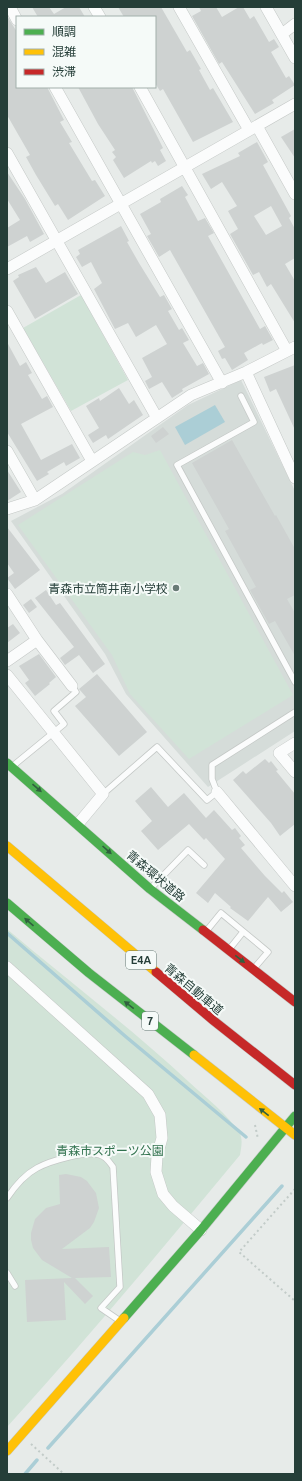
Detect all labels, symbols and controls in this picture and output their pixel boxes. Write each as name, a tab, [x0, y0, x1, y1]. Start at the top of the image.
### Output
legend	[16, 16, 156, 88]
text: 順調	[52, 25, 76, 38]
text: 混雑	[52, 45, 76, 58]
text: 渋滞	[52, 65, 76, 78]
place label: 青森市立筒井南小学校	[48, 582, 168, 595]
marker: 青森市立筒井南小学校	[171, 583, 181, 593]
one-way arrow	[32, 783, 41, 792]
one-way arrow	[102, 846, 112, 855]
street label: 青森環状道路	[124, 848, 188, 904]
one-way arrow	[24, 918, 34, 927]
road number: E4A	[126, 951, 156, 969]
one-way arrow	[235, 955, 246, 963]
street label: 青森自動車道	[162, 961, 226, 1017]
one-way arrow	[124, 1001, 135, 1009]
road number: 7	[142, 1012, 158, 1030]
one-way arrow	[259, 1107, 270, 1116]
park label: 青森市スポーツ公園	[56, 1144, 164, 1157]

